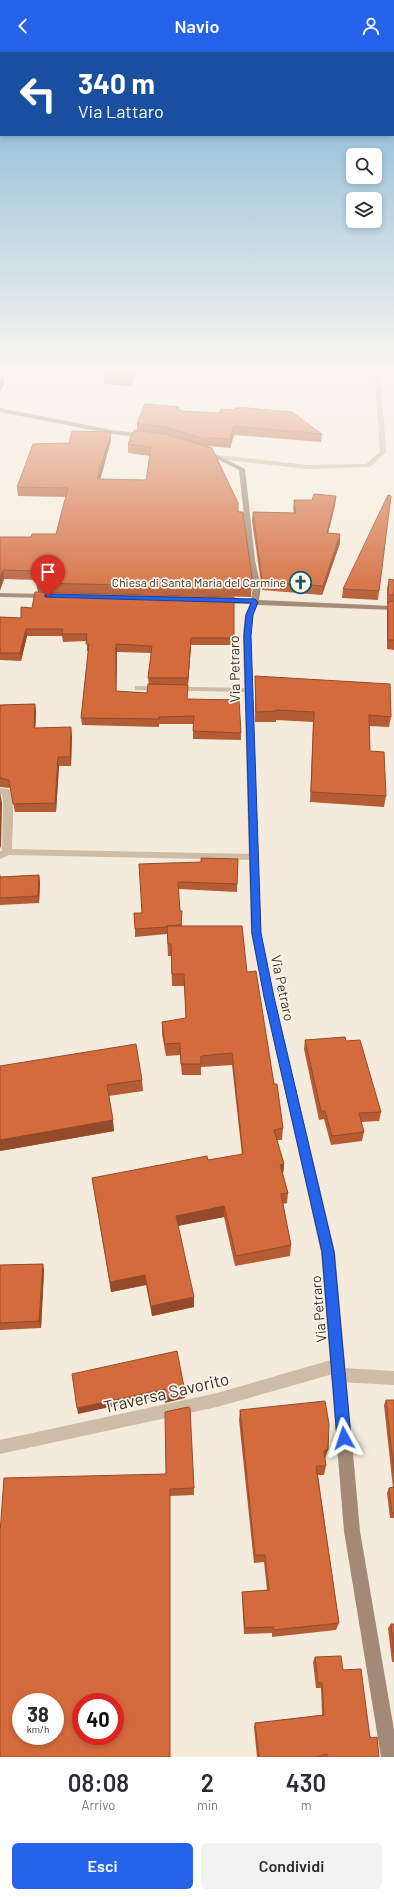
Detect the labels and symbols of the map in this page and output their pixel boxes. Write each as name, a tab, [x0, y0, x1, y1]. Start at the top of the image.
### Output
pin	[31, 555, 65, 596]
church icon: Chiesa di Santa Maria del Carmine	[288, 569, 314, 595]
place label: Chiesa di Santa Maria del Carmine	[112, 575, 286, 589]
street label: Via Petraro	[225, 635, 243, 703]
street label: Via Petraro	[268, 953, 298, 1023]
street label: Via Petraro	[307, 1275, 329, 1343]
street label: Traversa Savorito	[101, 1368, 231, 1416]
position arrow	[323, 1417, 365, 1459]
speed limit sign: 40	[72, 1693, 124, 1745]

